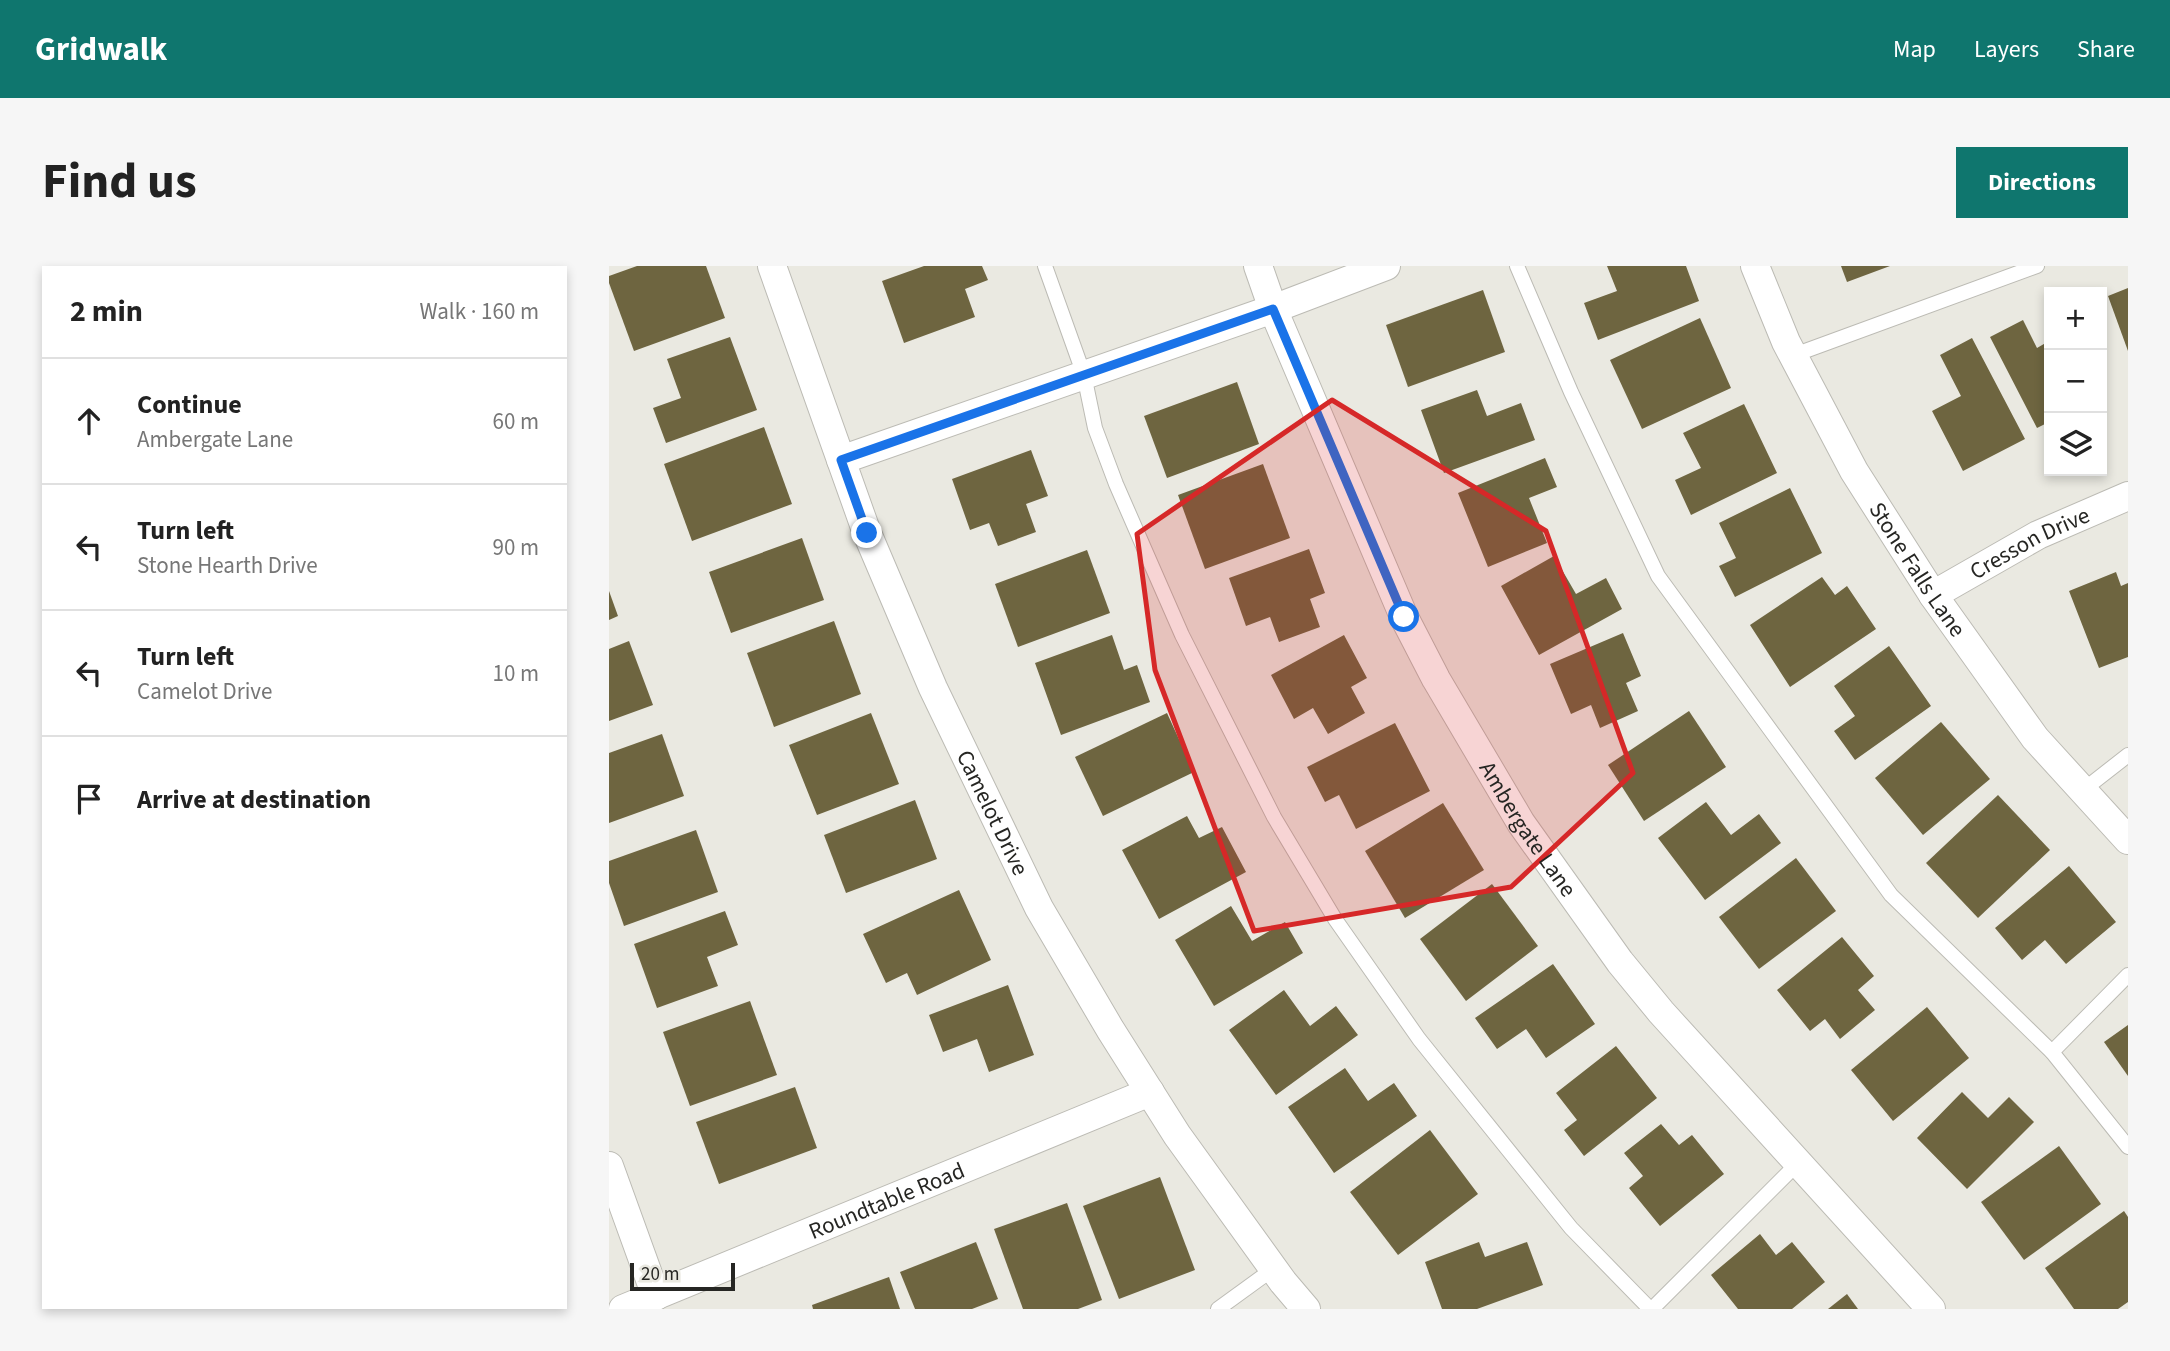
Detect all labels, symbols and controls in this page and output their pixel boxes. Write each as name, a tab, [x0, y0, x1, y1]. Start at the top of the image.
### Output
text: Gridwalk	[35, 26, 167, 73]
text: Map	[1893, 32, 1936, 67]
text: Layers	[1974, 32, 2039, 67]
text: Share	[2077, 32, 2135, 67]
text: Find us	[42, 147, 197, 217]
button: Directions	[1956, 147, 2128, 218]
map controls	[2044, 287, 2107, 476]
button: +	[2044, 287, 2107, 350]
text: 2 min	[70, 290, 143, 333]
text: Walk · 160 m	[420, 295, 539, 328]
button: −	[2044, 350, 2107, 413]
text: Continue	[137, 386, 242, 423]
icon: ahead	[70, 402, 108, 440]
text: 60 m	[492, 405, 539, 438]
button: layers	[2044, 413, 2107, 476]
text: Ambergate Lane	[137, 423, 293, 456]
street label: Stone Falls Lane	[1861, 495, 1974, 643]
street label: Cresson Drive	[1963, 498, 2095, 587]
text: Turn left	[137, 512, 234, 549]
route end	[851, 517, 882, 548]
icon: left	[70, 528, 108, 566]
text: 90 m	[492, 531, 539, 564]
text: Stone Hearth Drive	[137, 549, 318, 582]
route start	[1388, 601, 1419, 632]
text: Turn left	[137, 638, 234, 675]
icon: left	[70, 654, 108, 692]
text: 10 m	[492, 657, 539, 690]
text: Camelot Drive	[137, 675, 272, 708]
street label: Camelot Drive	[949, 744, 1037, 881]
street label: Ambergate Lane	[1472, 755, 1585, 903]
icon: arrive	[70, 780, 108, 818]
text: Arrive at destination	[137, 781, 371, 818]
street label: Roundtable Road	[803, 1154, 970, 1247]
scale bar	[630, 1260, 735, 1292]
text: 20 m	[641, 1261, 679, 1288]

